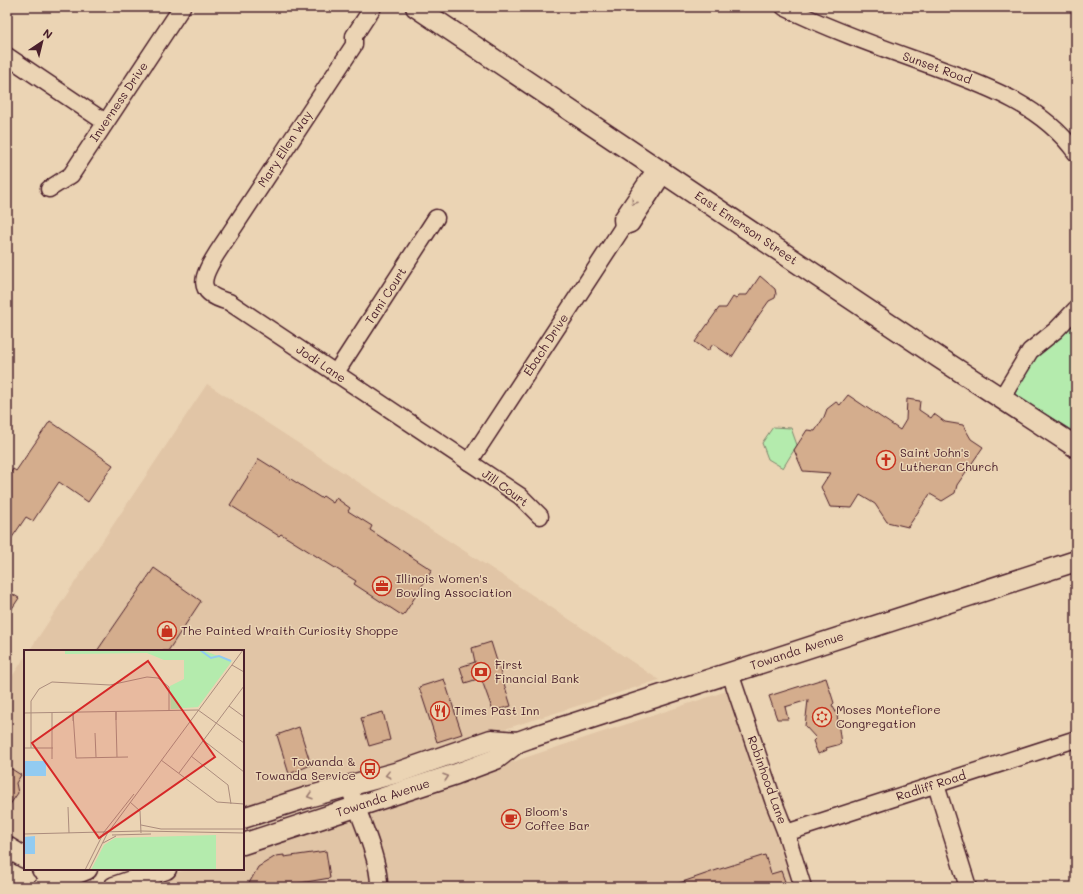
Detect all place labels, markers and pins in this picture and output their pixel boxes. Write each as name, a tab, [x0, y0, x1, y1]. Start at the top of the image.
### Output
place label: Saint John's Lutheran Church	[900, 444, 998, 474]
church icon: Saint John's Lutheran Church	[875, 449, 897, 471]
place label: Illinois Women's Bowling Association	[396, 570, 512, 600]
office icon: Illinois Women's Bowling Association	[371, 575, 393, 597]
shop icon: The Painted Wraith Curiosity Shoppe	[156, 620, 178, 642]
place label: The Painted Wraith Curiosity Shoppe	[181, 622, 398, 638]
place label: First Financial Bank	[495, 656, 579, 686]
bank icon: First Financial Bank	[470, 661, 492, 683]
restaurant icon: Times Past Inn	[429, 700, 451, 722]
place label: Moses Montefiore Congregation	[836, 701, 941, 731]
place label: Times Past Inn	[454, 702, 539, 718]
synagogue icon: Moses Montefiore Congregation	[811, 706, 833, 728]
place label: Towanda & Towanda Service	[255, 753, 356, 783]
bus stop icon: Towanda & Towanda Service	[359, 758, 381, 780]
place label: Bloom's Coffee Bar	[525, 803, 590, 833]
cafe icon: Bloom's Coffee Bar	[500, 808, 522, 830]

